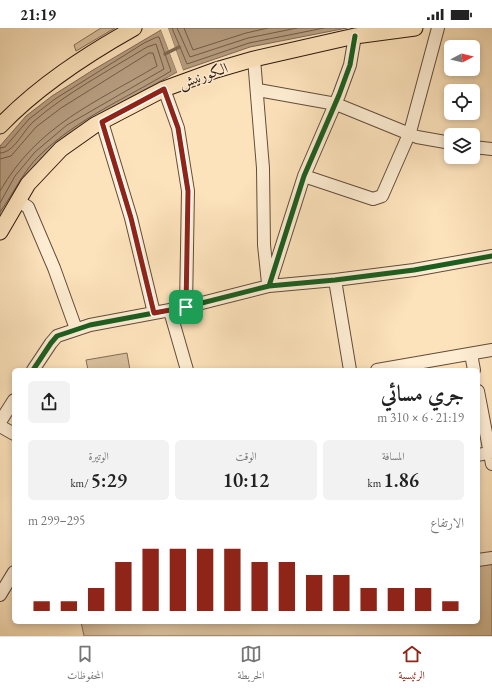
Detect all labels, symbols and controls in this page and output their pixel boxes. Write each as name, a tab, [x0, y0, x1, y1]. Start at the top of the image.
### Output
text: 21:19	[20, 5, 56, 24]
north arrow	[444, 40, 480, 76]
map controls	[444, 40, 480, 164]
street label: الكورنيش	[176, 58, 231, 93]
button: locate	[444, 84, 480, 120]
button: layers	[444, 128, 480, 164]
pin	[169, 290, 203, 324]
icon: arrive	[175, 296, 197, 318]
text: جري مسائي	[381, 379, 464, 408]
button: share	[28, 381, 70, 423]
text: 21:19 · 6 × 310 m	[377, 409, 464, 426]
text: الوتيرة	[89, 449, 109, 463]
text: الوقت	[235, 449, 257, 463]
text: المسافة	[382, 449, 405, 463]
text: 5:29	[91, 467, 127, 493]
text: 10:12	[223, 467, 269, 493]
text: 1.86	[383, 467, 419, 493]
text: /km	[70, 476, 91, 490]
text: km	[368, 476, 383, 490]
text: 295–299 m	[28, 512, 85, 529]
text: الارتفاع	[430, 514, 464, 531]
tab: المحفوظات	[67, 643, 103, 686]
tab: الخريطة	[238, 643, 264, 686]
tab: الرئيسية	[398, 643, 425, 686]

